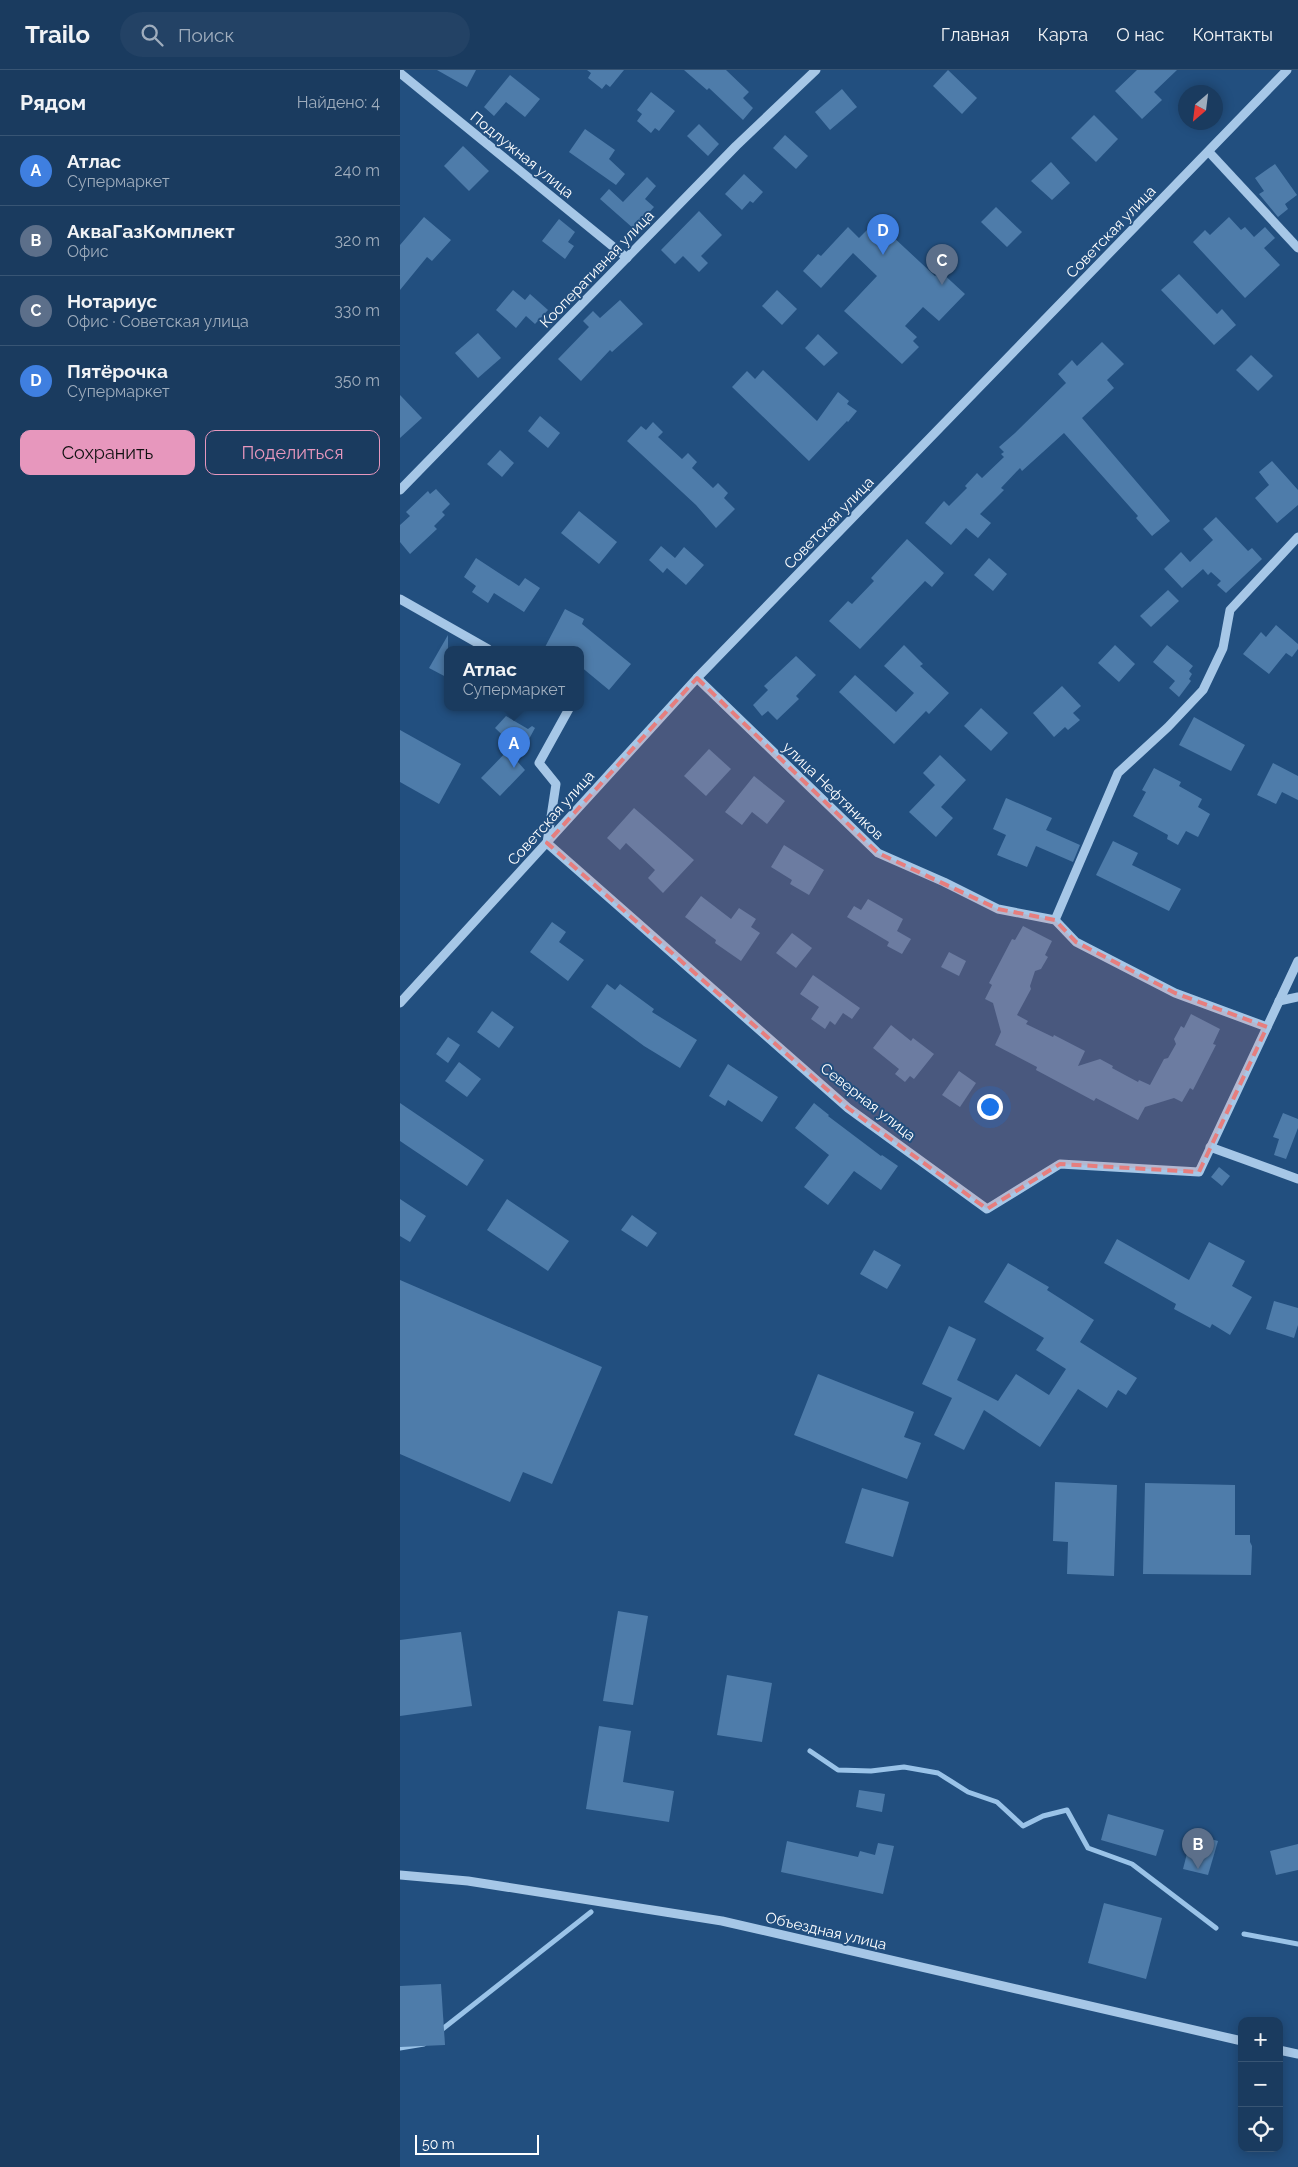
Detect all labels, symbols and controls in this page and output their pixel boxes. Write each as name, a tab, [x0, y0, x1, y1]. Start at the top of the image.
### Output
search box	[120, 12, 470, 57]
text: Trailo	[25, 20, 90, 49]
icon: search	[138, 21, 166, 49]
text: Поиск	[178, 24, 234, 46]
text: Главная	[941, 24, 1009, 45]
text: Карта	[1037, 24, 1088, 45]
text: О нас	[1116, 24, 1164, 45]
text: Контакты	[1192, 24, 1273, 45]
north arrow	[1178, 85, 1223, 130]
text: Рядом	[20, 90, 86, 115]
text: Найдено: 4	[297, 93, 380, 112]
street label: Подлужная улица	[467, 108, 577, 202]
text: Атлас	[67, 150, 121, 172]
text: A	[31, 161, 41, 180]
text: 240 m	[334, 161, 380, 180]
text: Супермаркет	[67, 172, 170, 191]
street label: Советская улица	[1062, 182, 1160, 282]
street label: Кооперативная улица	[536, 207, 658, 331]
pin: D	[867, 214, 899, 255]
text: АкваГазКомплект	[67, 220, 235, 242]
text: B	[31, 231, 41, 250]
text: 320 m	[335, 231, 380, 250]
text: Офис	[67, 242, 108, 261]
pin: C	[926, 244, 958, 285]
text: Нотариус	[67, 290, 157, 312]
text: C	[31, 301, 41, 320]
text: 330 m	[334, 301, 380, 320]
text: Офис · Советская улица	[67, 312, 249, 331]
text: Пятёрочка	[67, 360, 168, 382]
text: D	[30, 371, 42, 390]
text: 350 m	[334, 371, 380, 390]
text: Супермаркет	[67, 382, 170, 401]
button: Сохранить	[20, 430, 195, 475]
button: Поделиться	[205, 430, 380, 475]
street label: Советская улица	[780, 473, 878, 573]
popup	[444, 646, 584, 711]
text: Атлас	[463, 658, 517, 680]
text: Супермаркет	[463, 680, 565, 699]
pin: A	[498, 727, 530, 768]
street label: улица Нефтяников	[779, 738, 887, 844]
street label: Советская улица	[504, 767, 598, 869]
street label: Северная улица	[817, 1059, 919, 1145]
your location	[977, 1094, 1003, 1120]
pin: B	[1182, 1828, 1214, 1869]
street label: Объездная улица	[764, 1908, 888, 1954]
map controls	[1238, 2017, 1283, 2152]
button: +	[1238, 2017, 1283, 2062]
button: −	[1238, 2062, 1283, 2107]
button: locate	[1238, 2107, 1283, 2152]
scale bar	[415, 2132, 539, 2155]
text: 50 m	[422, 2136, 455, 2152]

